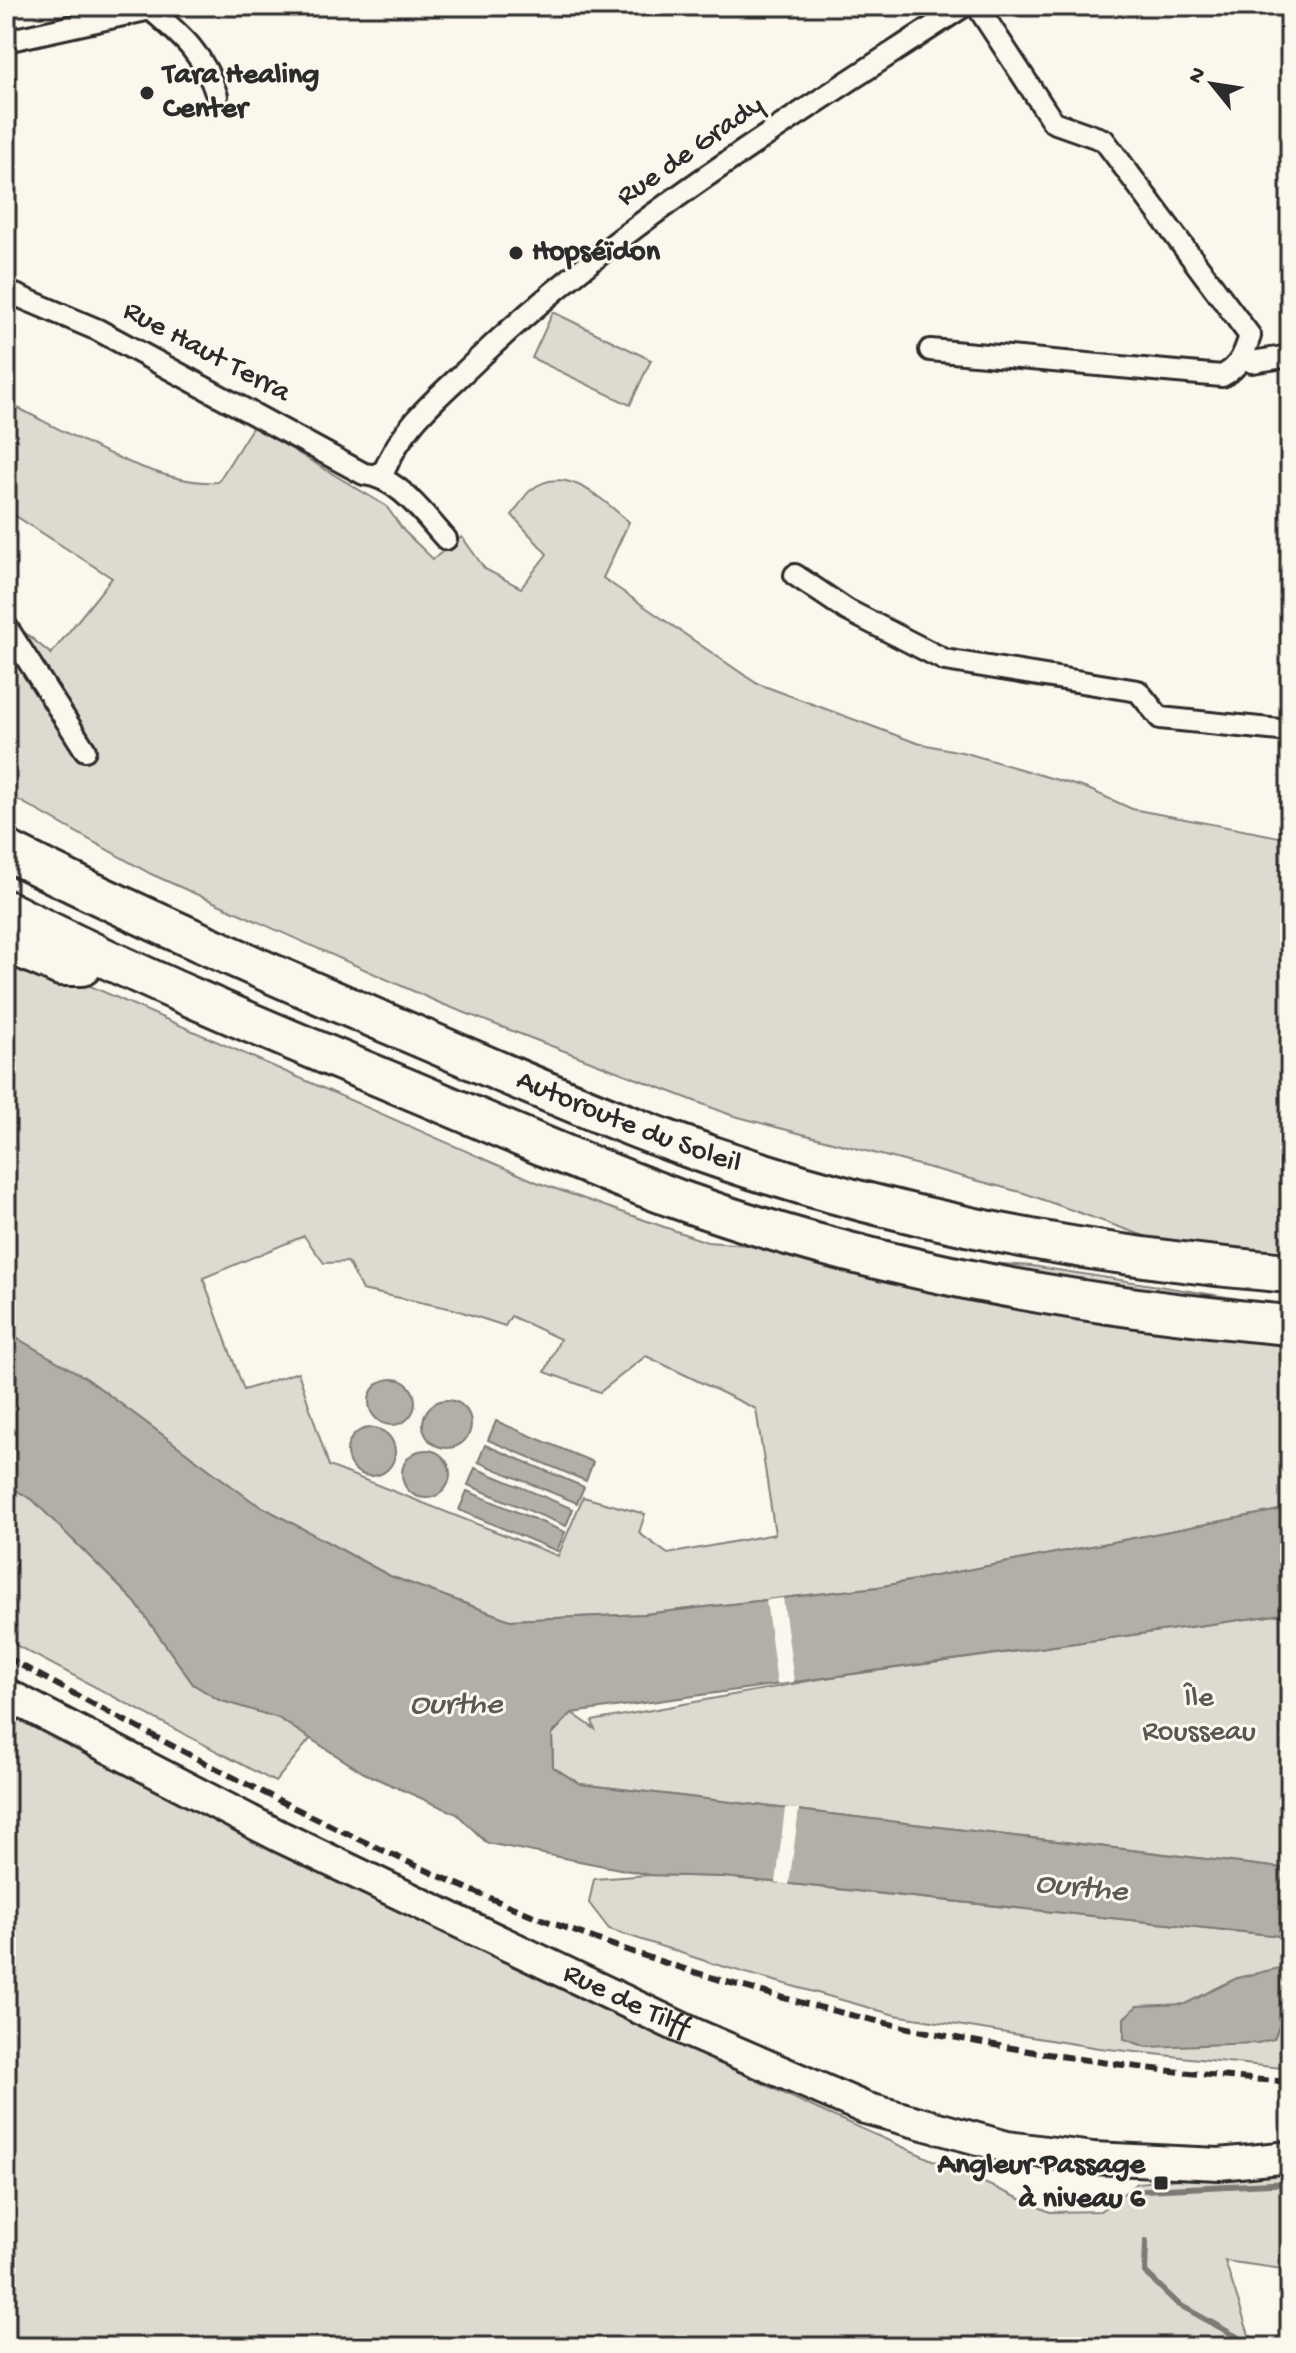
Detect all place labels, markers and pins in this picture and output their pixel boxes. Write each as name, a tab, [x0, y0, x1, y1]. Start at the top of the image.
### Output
place label: Tara Healing Center	[161, 59, 319, 128]
marker: Tara Healing Center	[138, 84, 156, 102]
place label: Hopséïdon	[532, 236, 661, 271]
marker: Hopséïdon	[507, 244, 525, 262]
place label: Angleur Passage à niveau 6	[937, 2149, 1147, 2218]
marker: Angleur Passage à niveau 6	[1152, 2174, 1170, 2192]

